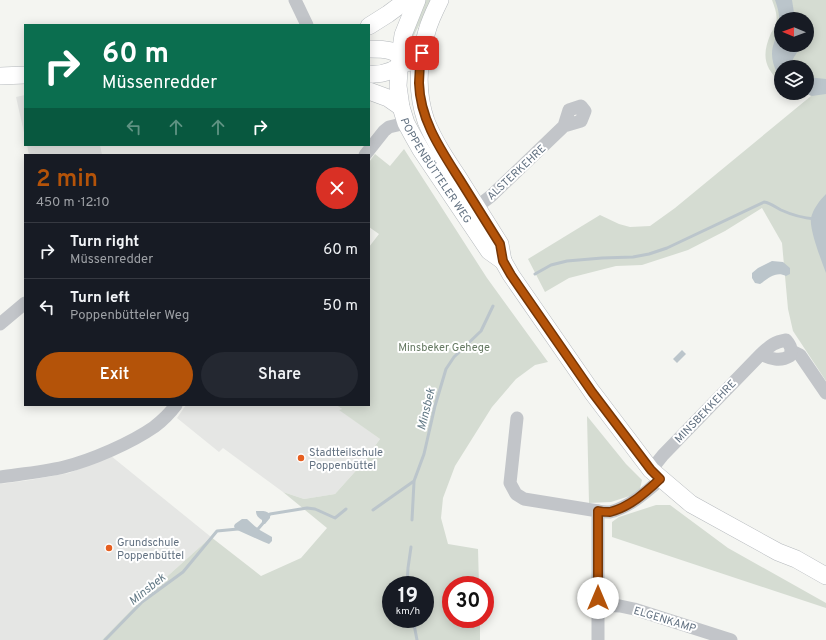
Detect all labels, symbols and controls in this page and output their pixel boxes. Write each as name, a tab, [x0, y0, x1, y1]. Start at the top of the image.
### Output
north arrow	[774, 12, 814, 52]
map controls	[774, 12, 814, 100]
pin	[405, 36, 439, 70]
text: 60 m	[102, 37, 169, 73]
icon: right	[36, 40, 88, 92]
icon: arrive	[411, 42, 433, 64]
button: layers	[774, 60, 814, 100]
text: Müssenredder	[102, 72, 217, 95]
icon: left	[123, 116, 145, 138]
icon: ahead	[165, 116, 187, 138]
icon: ahead	[207, 116, 229, 138]
icon: right	[249, 116, 271, 138]
street label: POPPENBÜTTELER WEG	[397, 116, 474, 226]
street label: ALSTERKEHRE	[484, 142, 549, 203]
text: 2 min	[36, 165, 98, 195]
button: close	[316, 167, 358, 209]
text: 450 m · 12:10	[36, 195, 110, 211]
text: Turn right	[70, 233, 139, 252]
icon: right	[36, 240, 58, 262]
text: 60 m	[323, 241, 358, 260]
text: Müssenredder	[70, 252, 153, 268]
text: Turn left	[70, 289, 130, 308]
icon: left	[36, 296, 58, 318]
text: 50 m	[323, 297, 358, 316]
text: Poppenbütteler Weg	[70, 308, 189, 324]
park label: Minsbeker Gehege	[398, 341, 490, 355]
button: Exit	[36, 352, 193, 398]
button: Share	[201, 352, 358, 398]
street label: MINSBEKKEHRE	[672, 377, 739, 446]
water label: Minsbek	[414, 386, 440, 432]
place label: Stadtteilschule Poppenbüttel	[309, 446, 383, 473]
marker: Stadtteilschule Poppenbüttel	[296, 453, 306, 463]
place label: Grundschule Poppenbüttel	[117, 536, 184, 563]
marker: Grundschule Poppenbüttel	[104, 543, 114, 553]
water label: Minsbek	[126, 569, 170, 610]
speed limit sign: 30	[442, 576, 494, 628]
position arrow	[577, 577, 619, 619]
text: 19	[398, 584, 418, 610]
street label: ELGENKAMP	[632, 604, 698, 636]
text: km/h	[396, 605, 420, 618]

